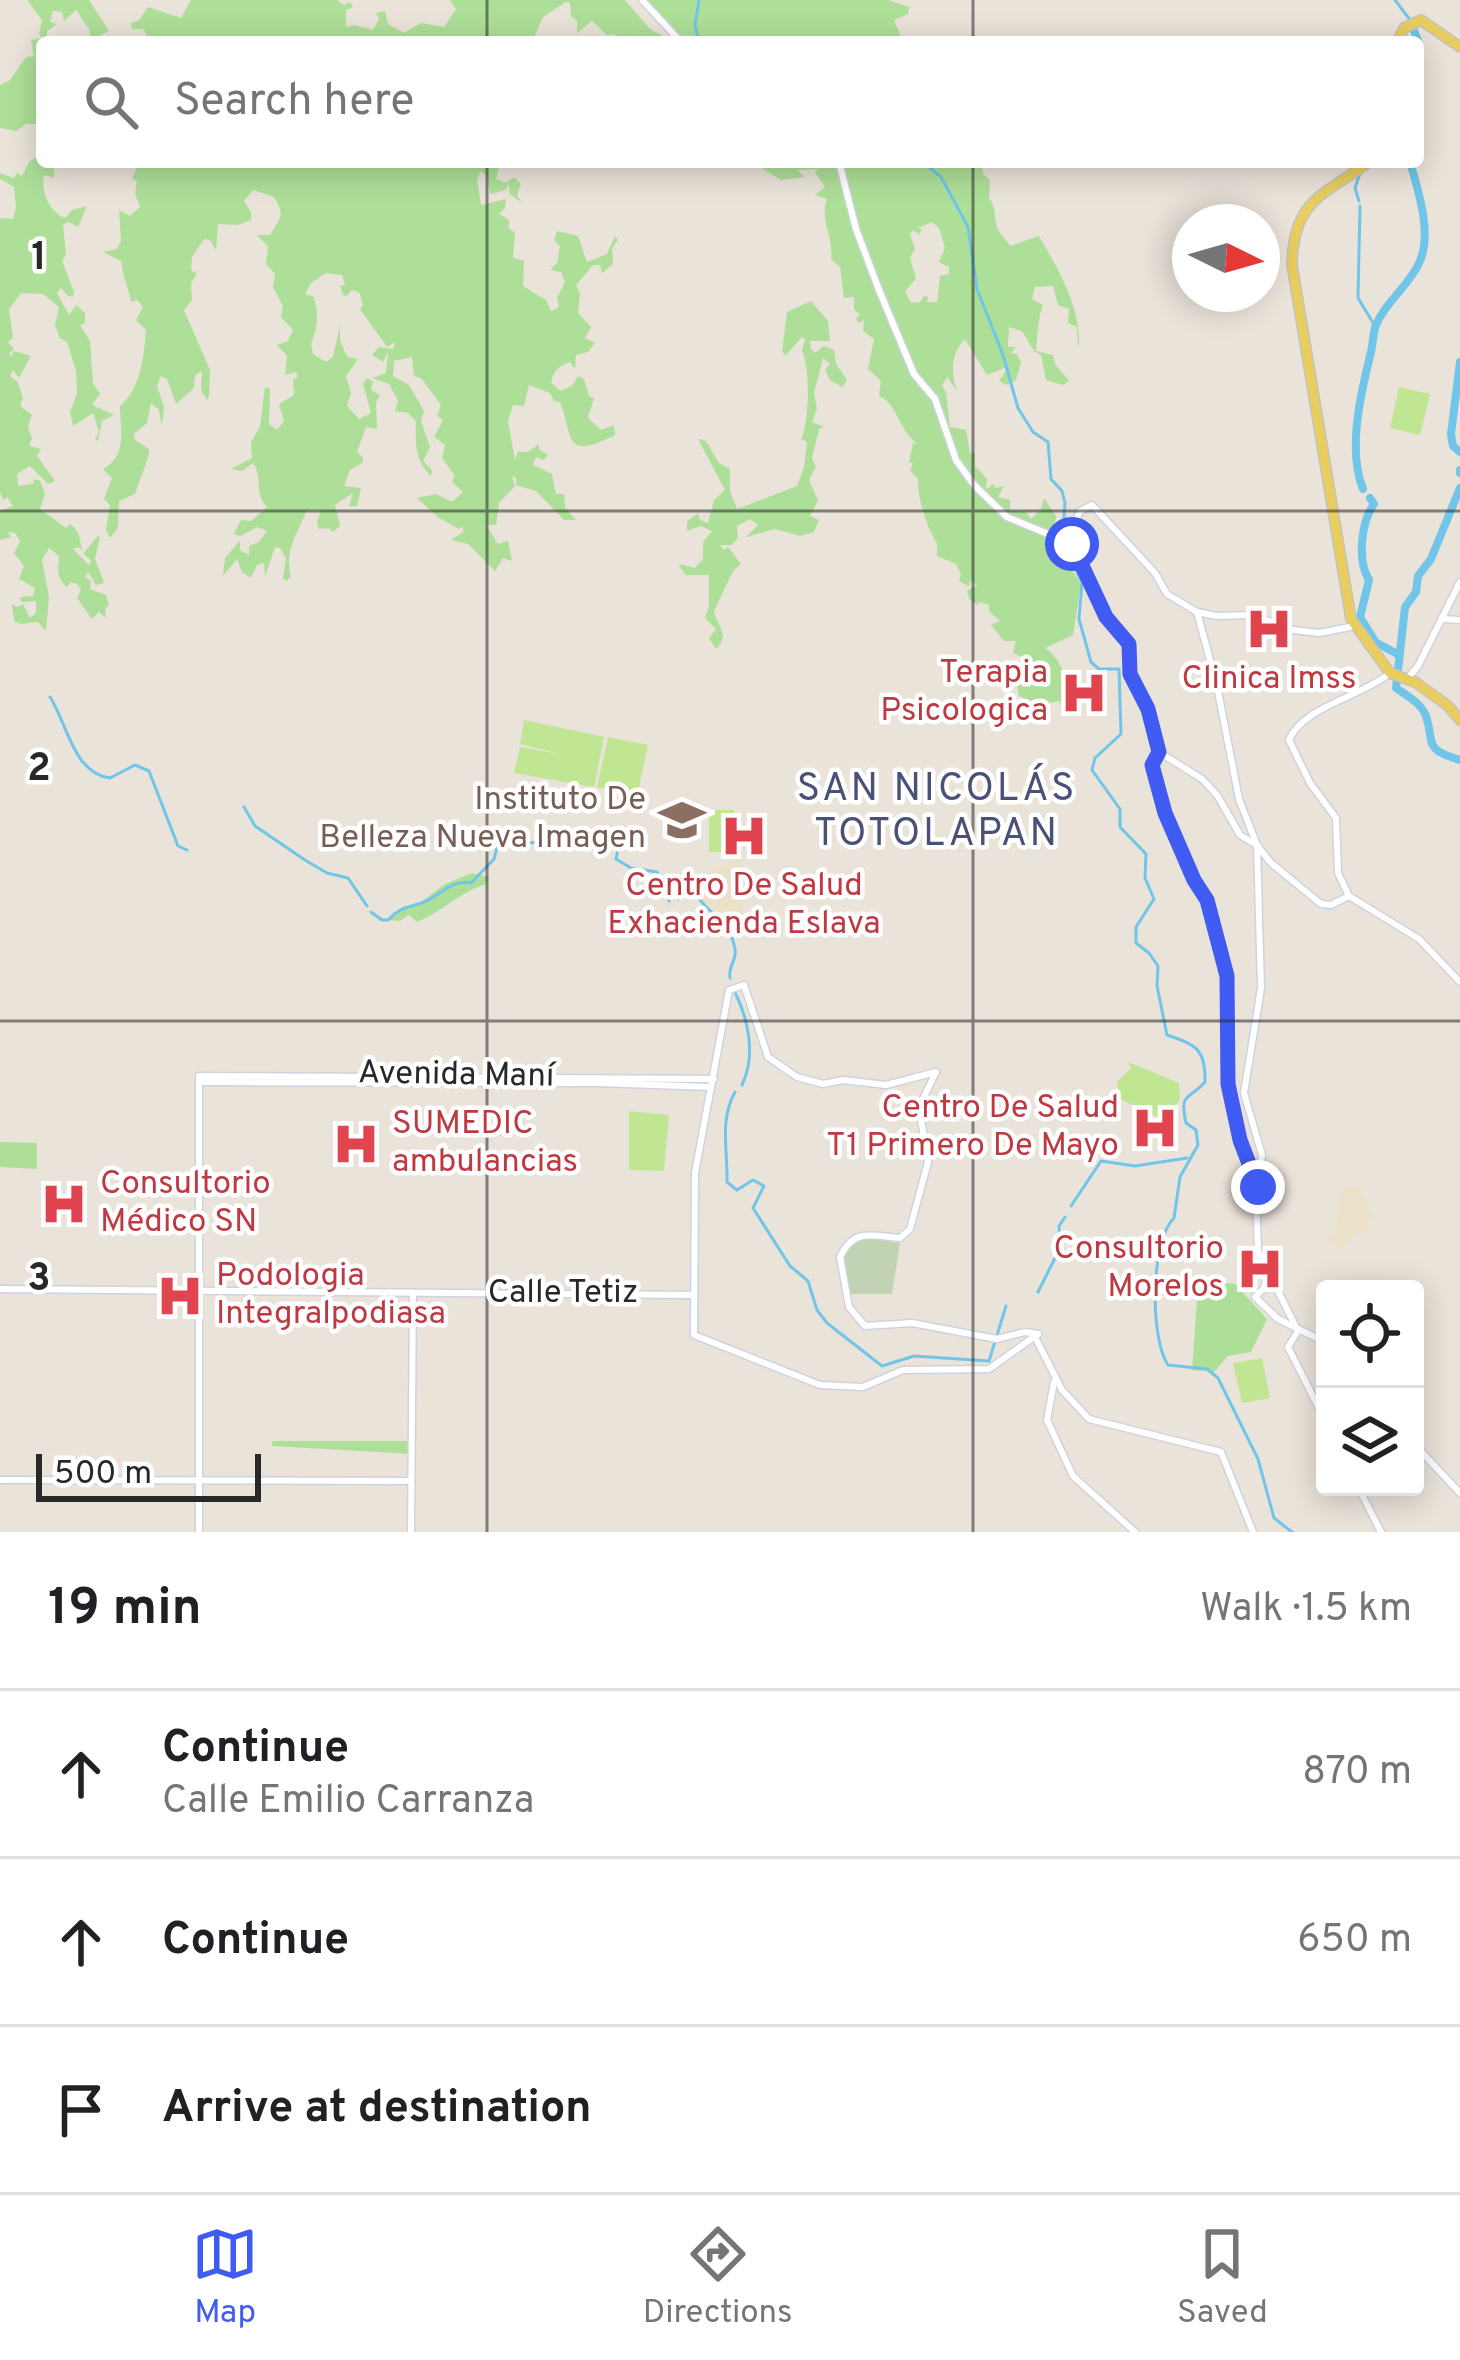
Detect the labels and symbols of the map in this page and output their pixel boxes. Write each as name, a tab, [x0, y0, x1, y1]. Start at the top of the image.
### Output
north arrow	[1172, 204, 1280, 312]
text: 1	[31, 235, 47, 284]
route start	[1045, 517, 1099, 571]
hospital icon: Clinica Imss	[1244, 604, 1294, 654]
place label: Terapia Psicologica	[880, 653, 1048, 733]
place label: Clinica Imss	[1182, 659, 1356, 701]
hospital icon: Terapia Psicologica	[1059, 668, 1109, 718]
text: 2	[27, 746, 51, 795]
district label: SAN NICOLÁS TOTOLAPAN	[797, 763, 1077, 860]
place label: Instituto De Belleza Nueva Imagen	[319, 780, 646, 860]
school or university icon: Instituto De Belleza Nueva Imagen	[657, 795, 707, 845]
hospital icon: Centro De Salud Exhacienda Eslava	[719, 811, 769, 861]
place label: Centro De Salud Exhacienda Eslava	[607, 866, 881, 946]
street label: Avenida Maní	[357, 1053, 557, 1099]
place label: Centro De Salud T1 Primero De Mayo	[826, 1088, 1119, 1168]
hospital icon: Centro De Salud T1 Primero De Mayo	[1130, 1103, 1180, 1153]
place label: SUMEDIC ambulancias	[392, 1104, 578, 1184]
hospital icon: SUMEDIC ambulancias	[331, 1119, 381, 1169]
route end	[1231, 1160, 1285, 1214]
place label: Consultorio Médico SN	[100, 1164, 271, 1244]
hospital icon: Consultorio Médico SN	[39, 1179, 89, 1229]
place label: Consultorio Morelos	[1053, 1229, 1224, 1309]
hospital icon: Consultorio Morelos	[1235, 1244, 1285, 1294]
text: 3	[27, 1256, 51, 1305]
place label: Podologia Integralpodiasa	[216, 1256, 446, 1336]
hospital icon: Podologia Integralpodiasa	[155, 1271, 205, 1321]
street label: Calle Tetiz	[488, 1273, 638, 1315]
scale bar	[36, 1448, 261, 1501]

